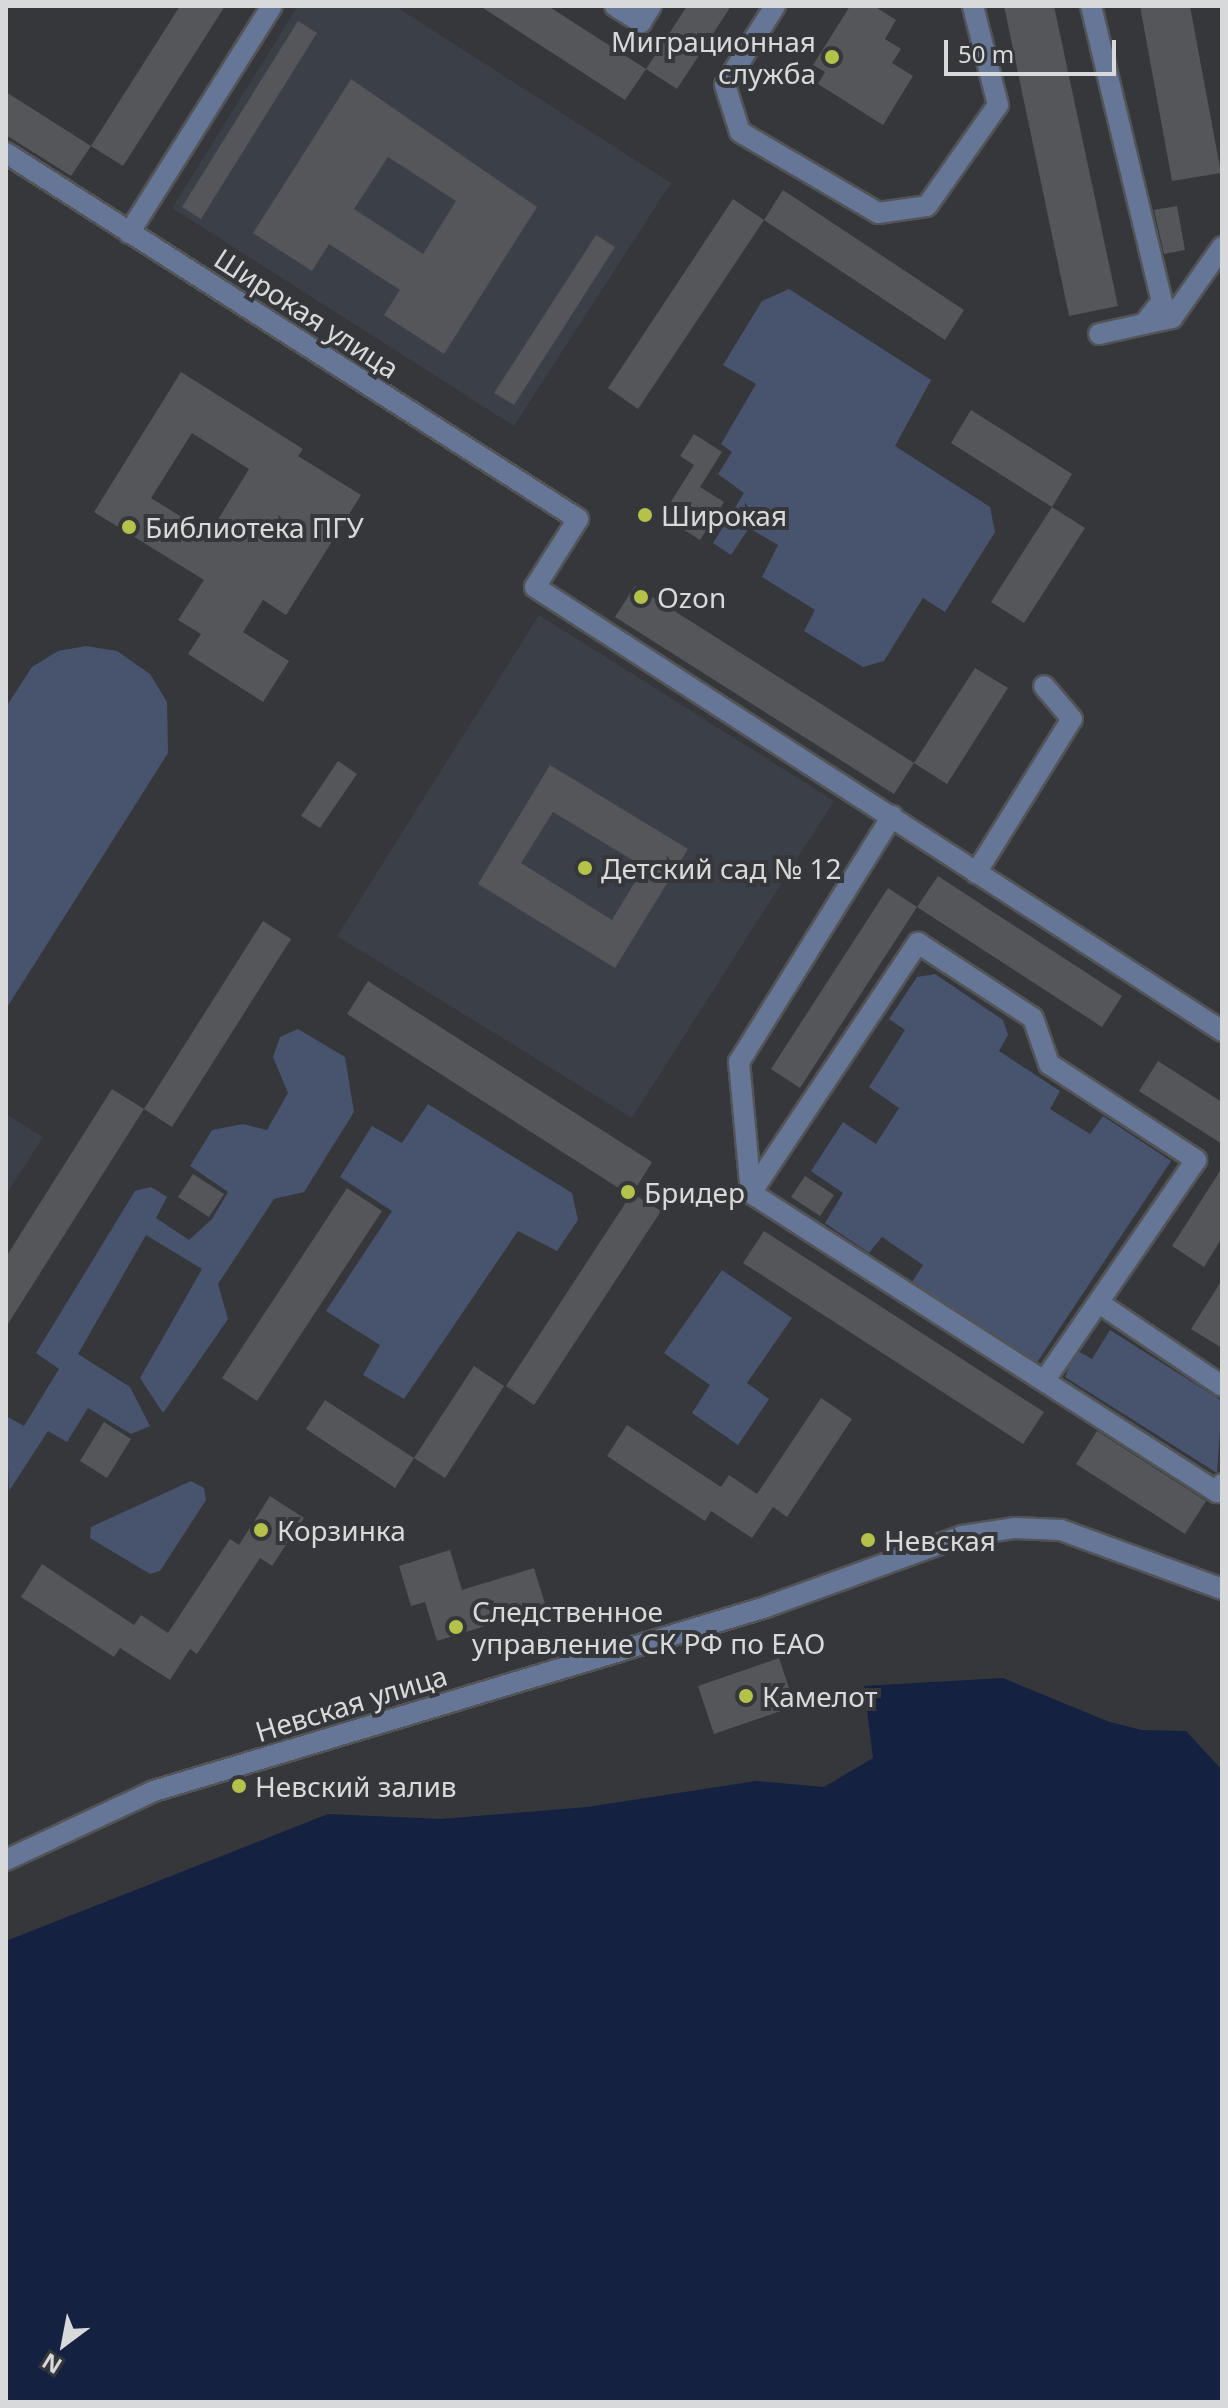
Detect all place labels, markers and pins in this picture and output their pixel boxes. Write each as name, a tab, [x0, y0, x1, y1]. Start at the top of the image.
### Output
place label: Миграционная служба	[611, 24, 816, 90]
marker: Миграционная служба	[823, 48, 841, 66]
place label: Широкая	[661, 498, 787, 532]
marker: Широкая	[636, 506, 654, 524]
place label: Библиотека ПГУ	[145, 510, 364, 544]
marker: Библиотека ПГУ	[120, 518, 138, 536]
place label: Ozon	[657, 580, 726, 614]
marker: Ozon	[632, 588, 650, 606]
place label: Детский сад № 12	[601, 851, 842, 885]
marker: Детский сад № 12	[576, 859, 594, 877]
place label: Бридер	[644, 1175, 745, 1209]
marker: Бридер	[619, 1183, 637, 1201]
place label: Корзинка	[277, 1513, 406, 1547]
marker: Корзинка	[252, 1521, 270, 1539]
place label: Невская	[884, 1523, 996, 1557]
marker: Невская	[859, 1531, 877, 1549]
place label: Следственное управление СК РФ по ЕАО	[472, 1594, 825, 1660]
marker: Следственное управление СК РФ по ЕАО	[447, 1618, 465, 1636]
place label: Камелот	[762, 1679, 878, 1713]
marker: Камелот	[737, 1687, 755, 1705]
place label: Невский залив	[255, 1769, 457, 1803]
marker: Невский залив	[230, 1777, 248, 1795]

